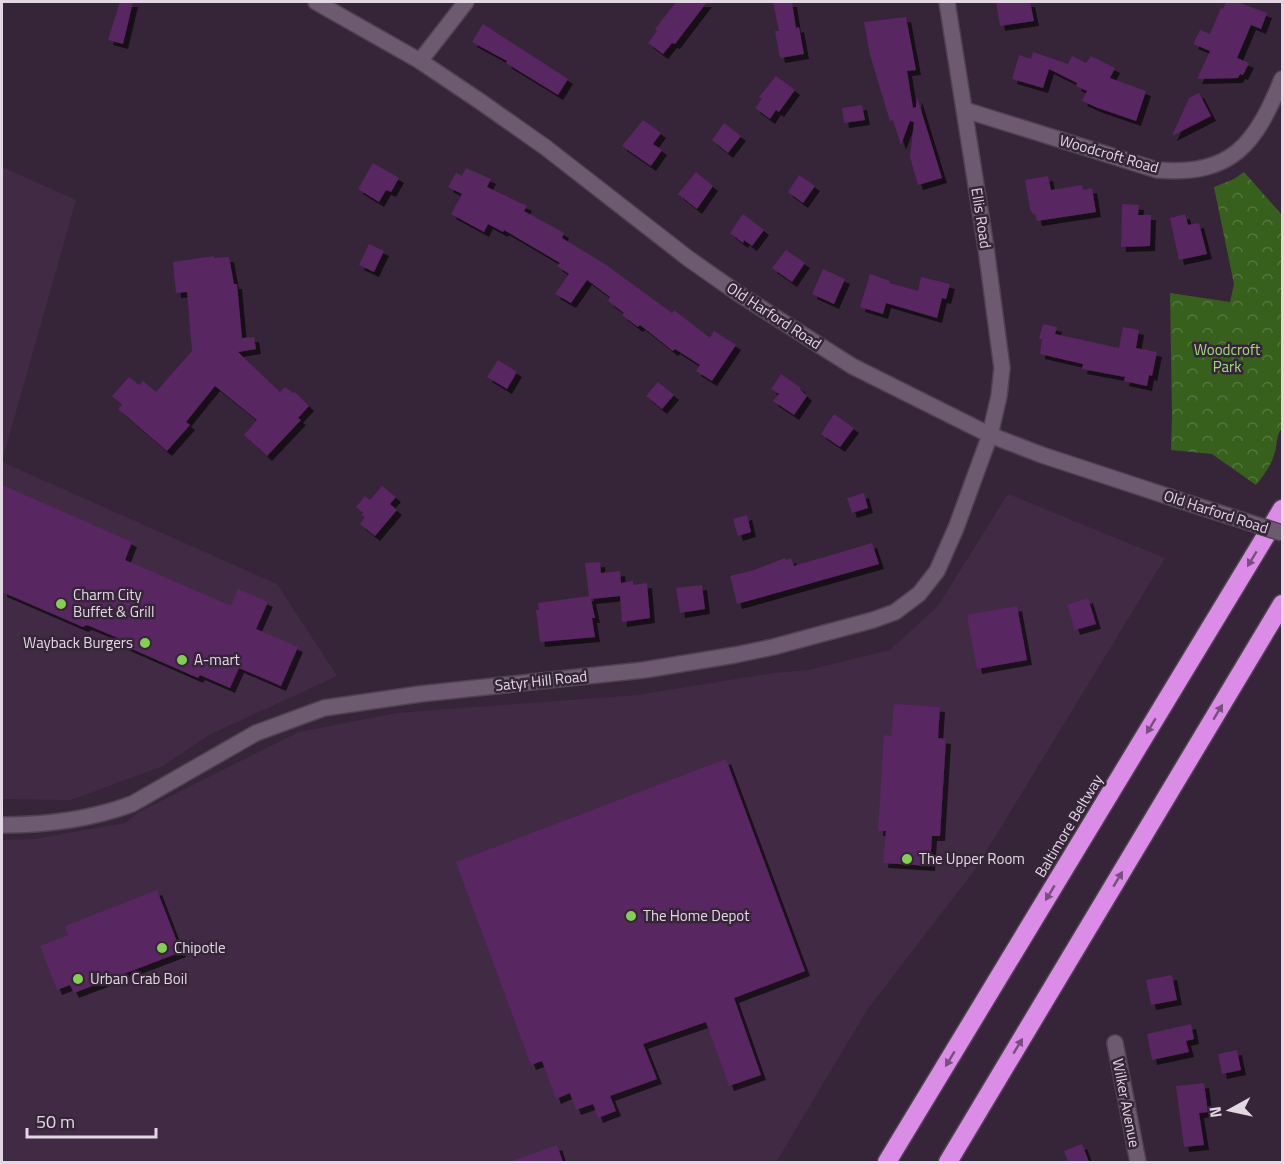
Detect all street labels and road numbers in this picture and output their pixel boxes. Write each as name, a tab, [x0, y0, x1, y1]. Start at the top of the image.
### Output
street label: Woodcroft Road	[1057, 128, 1161, 179]
street label: Ellis Road	[965, 186, 998, 250]
street label: Old Harford Road	[722, 276, 826, 355]
street label: Old Harford Road	[1161, 484, 1271, 539]
street label: Satyr Hill Road	[494, 664, 588, 697]
street label: Baltimore Beltway	[1029, 770, 1108, 882]
street label: Wilker Avenue	[1107, 1057, 1146, 1149]

